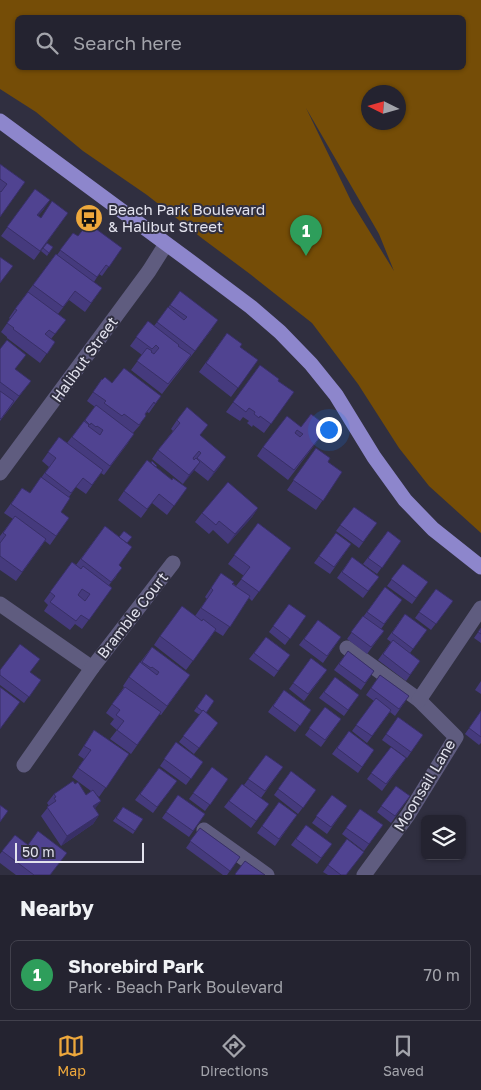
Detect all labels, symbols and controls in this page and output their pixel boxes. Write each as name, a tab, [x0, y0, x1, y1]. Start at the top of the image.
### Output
search box	[15, 15, 466, 70]
icon: search	[33, 29, 61, 57]
text: Search here	[73, 31, 182, 54]
north arrow	[361, 85, 406, 130]
place label: Beach Park Boulevard & Halibut Street	[108, 200, 265, 235]
bus stop icon: Beach Park Boulevard & Halibut Street	[74, 203, 104, 233]
pin: 1	[290, 215, 322, 256]
street label: Halibut Street	[47, 313, 121, 405]
your location	[316, 417, 342, 443]
street label: Bramble Court	[93, 568, 171, 662]
street label: Moonsail Lane	[389, 735, 459, 834]
map controls	[421, 815, 466, 860]
button: layers	[421, 815, 466, 860]
scale bar	[15, 840, 144, 863]
text: 50 m	[22, 843, 55, 860]
text: Nearby	[20, 895, 94, 921]
text: Shorebird Park	[68, 954, 204, 977]
text: 1	[33, 965, 41, 985]
text: 70 m	[423, 965, 460, 985]
text: Park · Beach Park Boulevard	[68, 977, 283, 997]
tab: Map	[57, 1032, 86, 1079]
tab: Directions	[200, 1032, 269, 1079]
tab: Saved	[383, 1032, 424, 1079]

